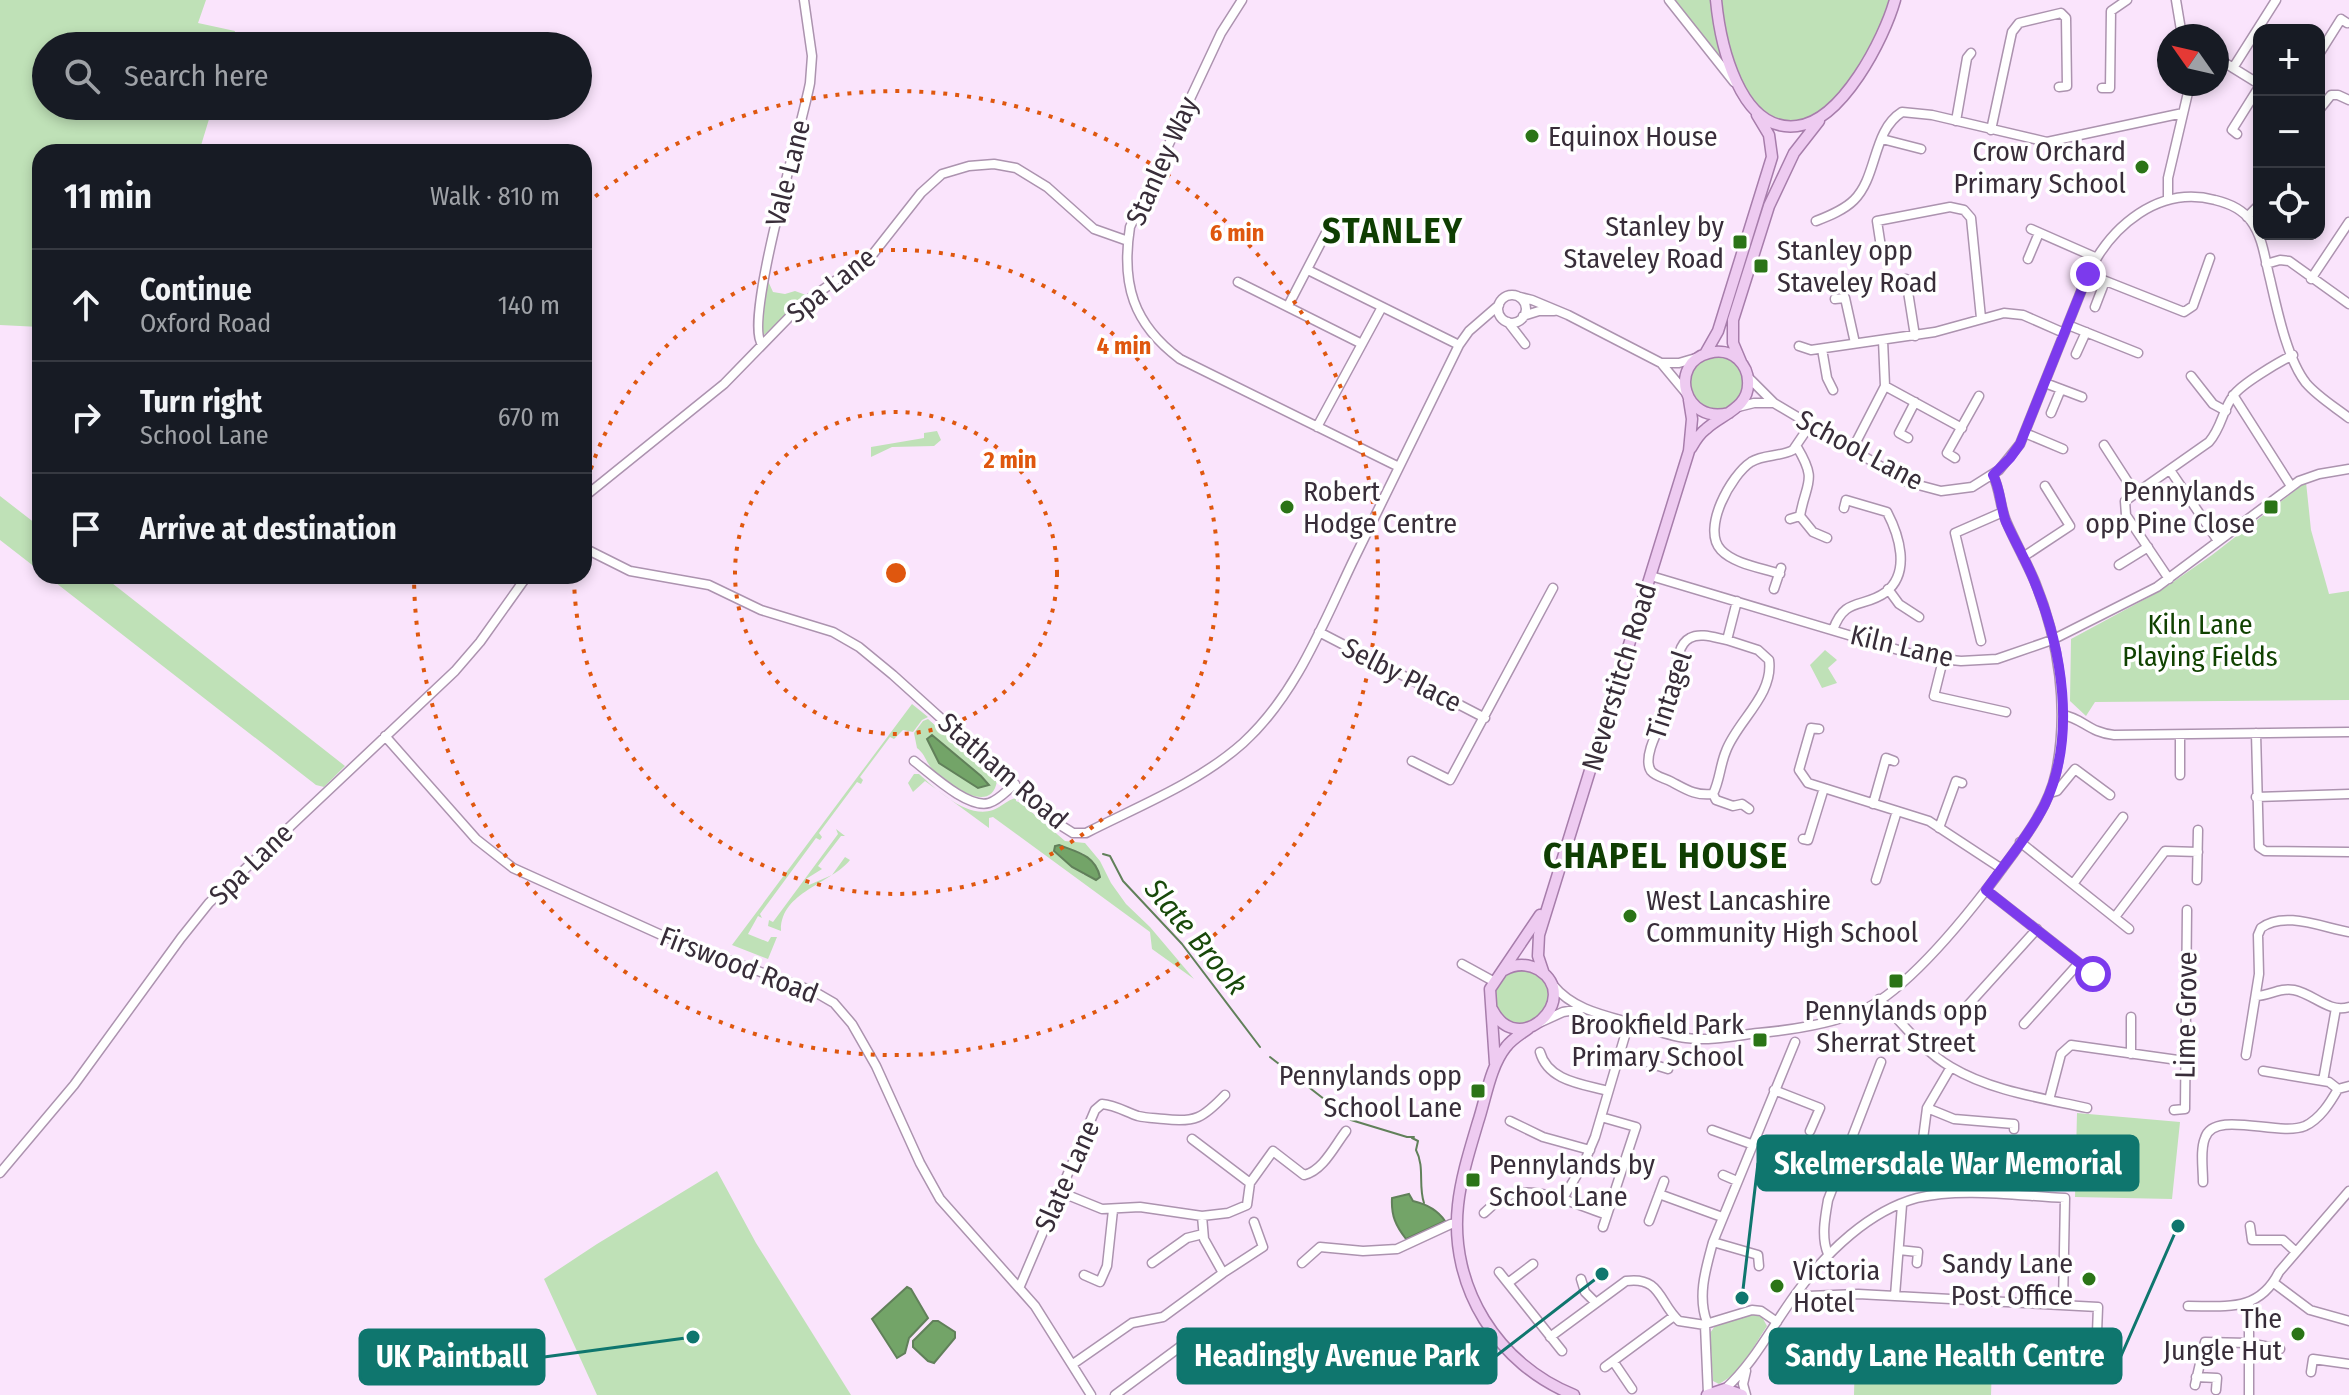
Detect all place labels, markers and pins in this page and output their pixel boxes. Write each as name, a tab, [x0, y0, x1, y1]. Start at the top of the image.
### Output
place label: Equinox House	[1548, 120, 1718, 153]
marker: Equinox House	[1523, 127, 1541, 145]
place label: Crow Orchard Primary School	[1954, 135, 2126, 200]
marker: Crow Orchard Primary School	[2133, 158, 2151, 176]
place label: Stanley by Staveley Road	[1564, 210, 1725, 275]
marker: Stanley by Staveley Road	[1731, 233, 1749, 251]
place label: Stanley opp Staveley Road	[1777, 234, 1937, 299]
marker: Stanley opp Staveley Road	[1752, 257, 1770, 275]
place label: Robert Hodge Centre	[1303, 475, 1457, 540]
place label: Pennylands opp Pine Close	[2085, 475, 2255, 540]
marker: Robert Hodge Centre	[1278, 498, 1296, 516]
marker: Pennylands opp Pine Close	[2262, 498, 2280, 516]
centre of rings	[882, 559, 910, 587]
place label: West Lancashire Community High School	[1646, 884, 1918, 949]
marker: West Lancashire Community High School	[1621, 907, 1639, 925]
marker: Pennylands opp Sherrat Street	[1887, 972, 1905, 990]
place label: Pennylands opp Sherrat Street	[1804, 994, 1988, 1059]
place label: Brookfield Park Primary School	[1570, 1008, 1745, 1073]
marker: Brookfield Park Primary School	[1751, 1031, 1769, 1049]
place label: Pennylands opp School Lane	[1279, 1059, 1462, 1124]
marker: Pennylands opp School Lane	[1469, 1082, 1487, 1100]
callout: Skelmersdale War Memorial	[1758, 1136, 2138, 1190]
place label: Pennylands by School Lane	[1489, 1148, 1655, 1213]
marker: Pennylands by School Lane	[1464, 1171, 1482, 1189]
place label: Sandy Lane Post Office	[1942, 1247, 2073, 1312]
place label: Victoria Hotel	[1793, 1254, 1880, 1319]
marker: Sandy Lane Post Office	[2080, 1270, 2098, 1288]
marker: Victoria Hotel	[1768, 1277, 1786, 1295]
place label: The Jungle Hut	[2163, 1302, 2283, 1367]
marker: The Jungle Hut	[2289, 1325, 2307, 1343]
callout: Headingly Avenue Park	[1178, 1329, 1496, 1383]
callout: Sandy Lane Health Centre	[1770, 1329, 2121, 1383]
callout: UK Paintball	[360, 1330, 544, 1384]

